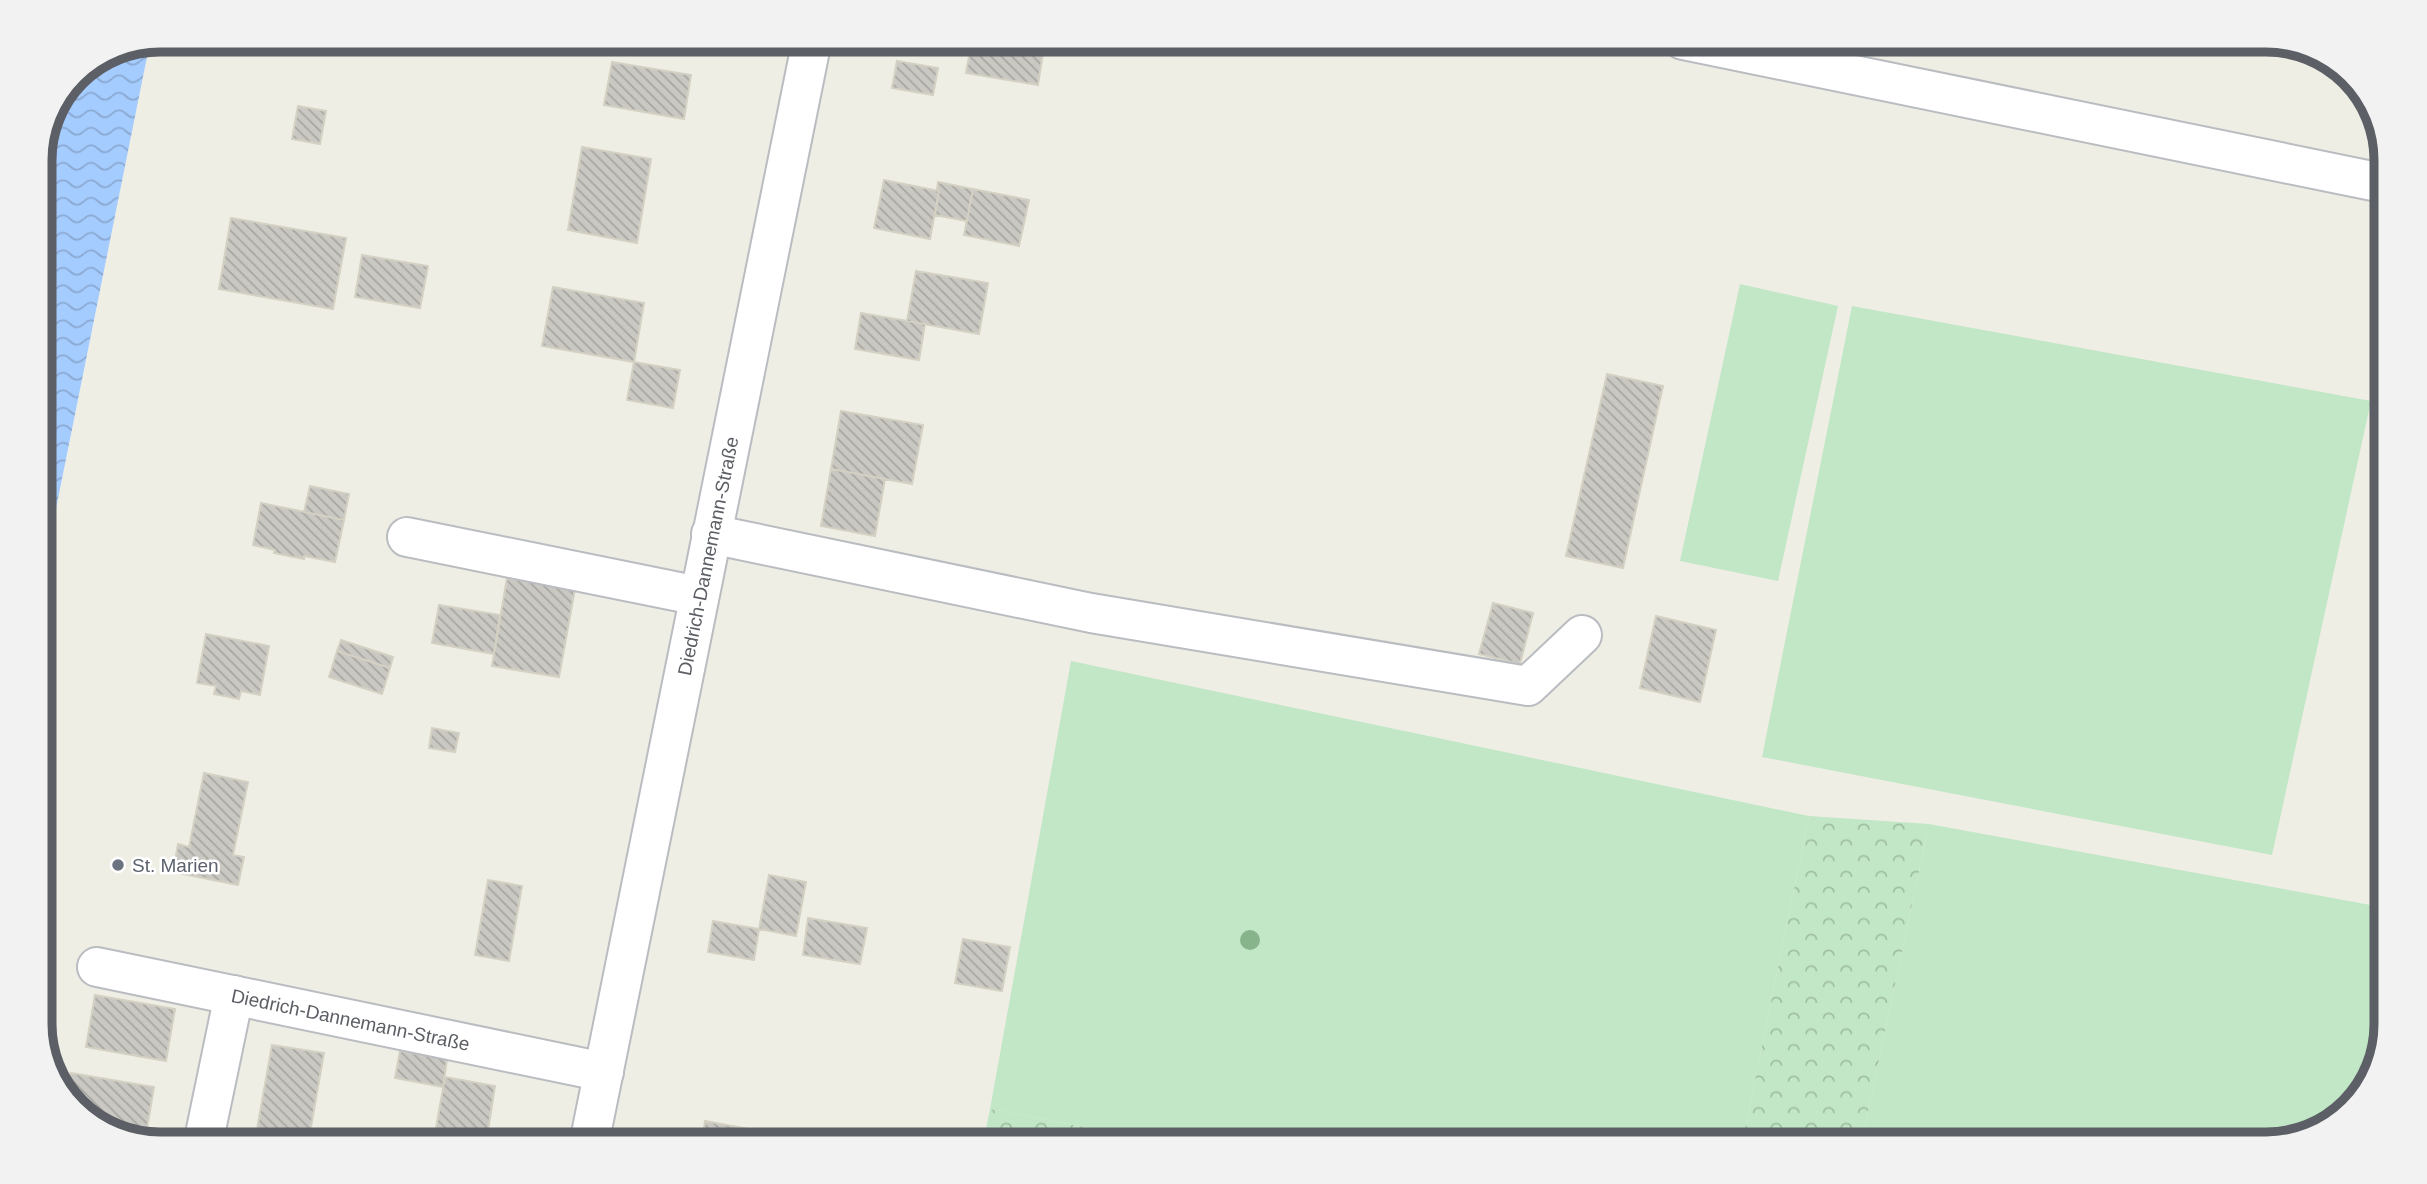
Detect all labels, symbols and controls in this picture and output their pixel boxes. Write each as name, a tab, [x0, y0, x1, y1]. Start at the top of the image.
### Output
street label: Diedrich-Dannemann-Straße	[673, 435, 742, 677]
place label: St. Marien	[132, 855, 219, 876]
marker: St. Marien	[110, 857, 126, 873]
street label: Diedrich-Dannemann-Straße	[229, 985, 472, 1054]

